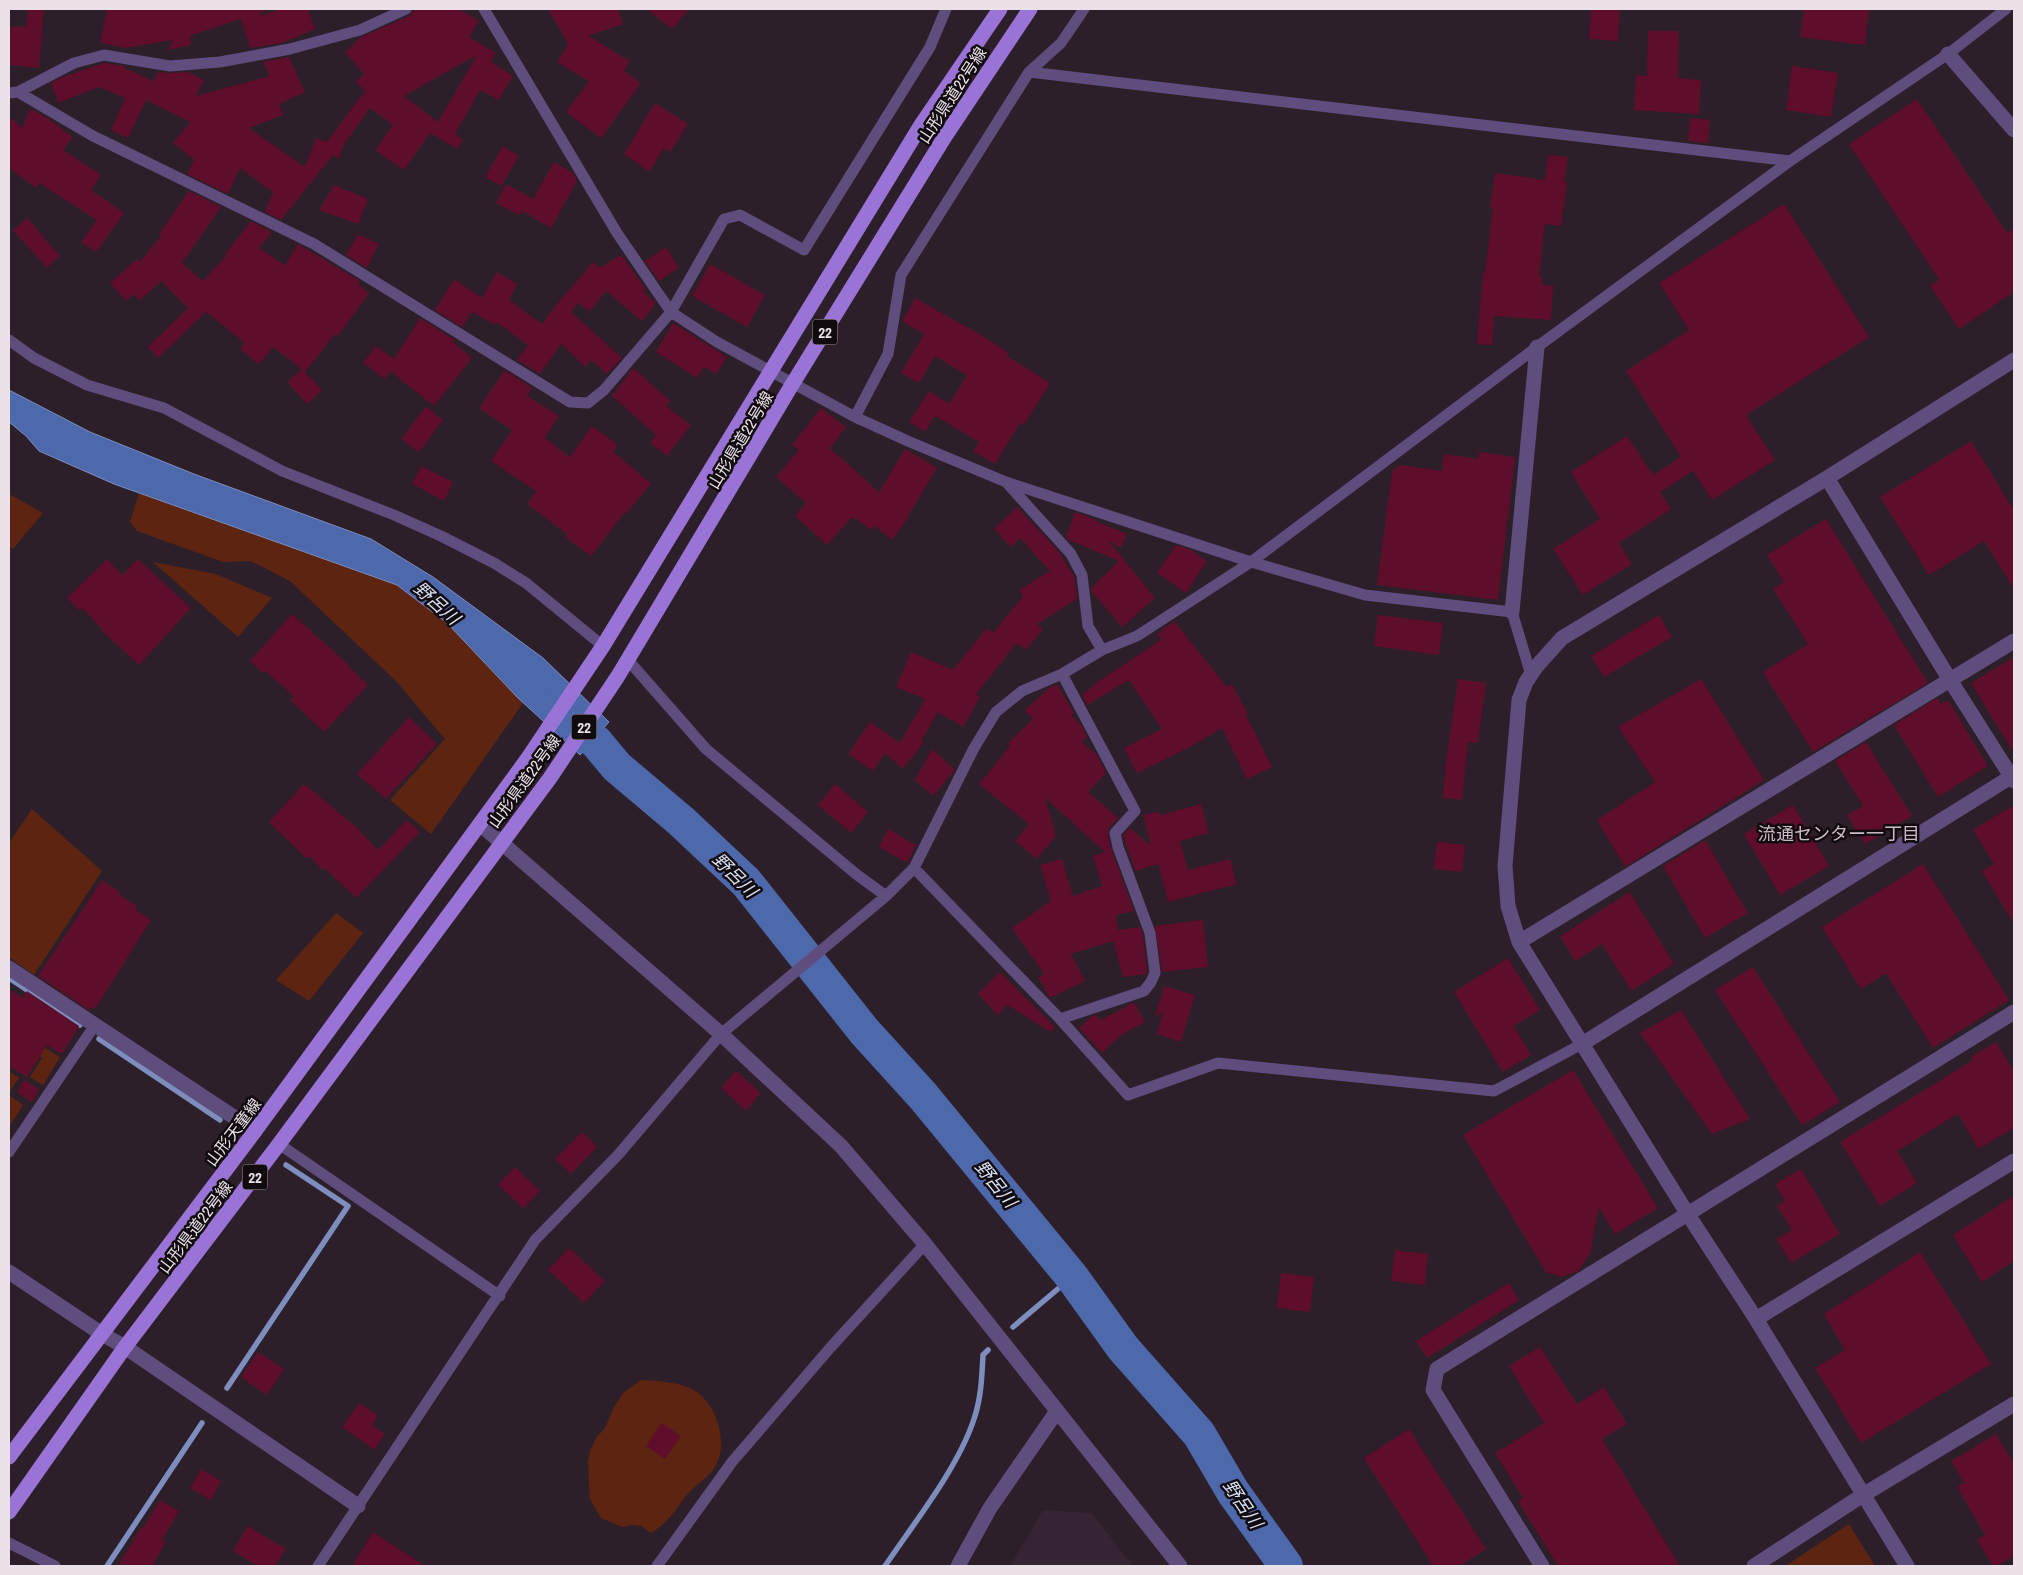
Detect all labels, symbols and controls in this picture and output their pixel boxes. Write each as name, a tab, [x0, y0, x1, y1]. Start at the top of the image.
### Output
street label: 山形県道22号線	[913, 43, 991, 147]
road number: 22	[812, 320, 838, 344]
street label: 山形県道22号線	[702, 387, 778, 493]
water label: 野呂川	[409, 576, 467, 632]
road number: 22	[572, 714, 596, 740]
street label: 山形県道22号線	[483, 730, 565, 832]
district label: 流通センター一丁目	[1758, 821, 1920, 846]
water label: 野呂川	[707, 847, 764, 904]
street label: 山形天童線	[200, 1093, 266, 1171]
water label: 野呂川	[969, 1155, 1024, 1214]
road number: 22	[242, 1164, 268, 1190]
street label: 山形県道22号線	[153, 1176, 237, 1278]
water label: 野呂川	[1218, 1475, 1270, 1535]

